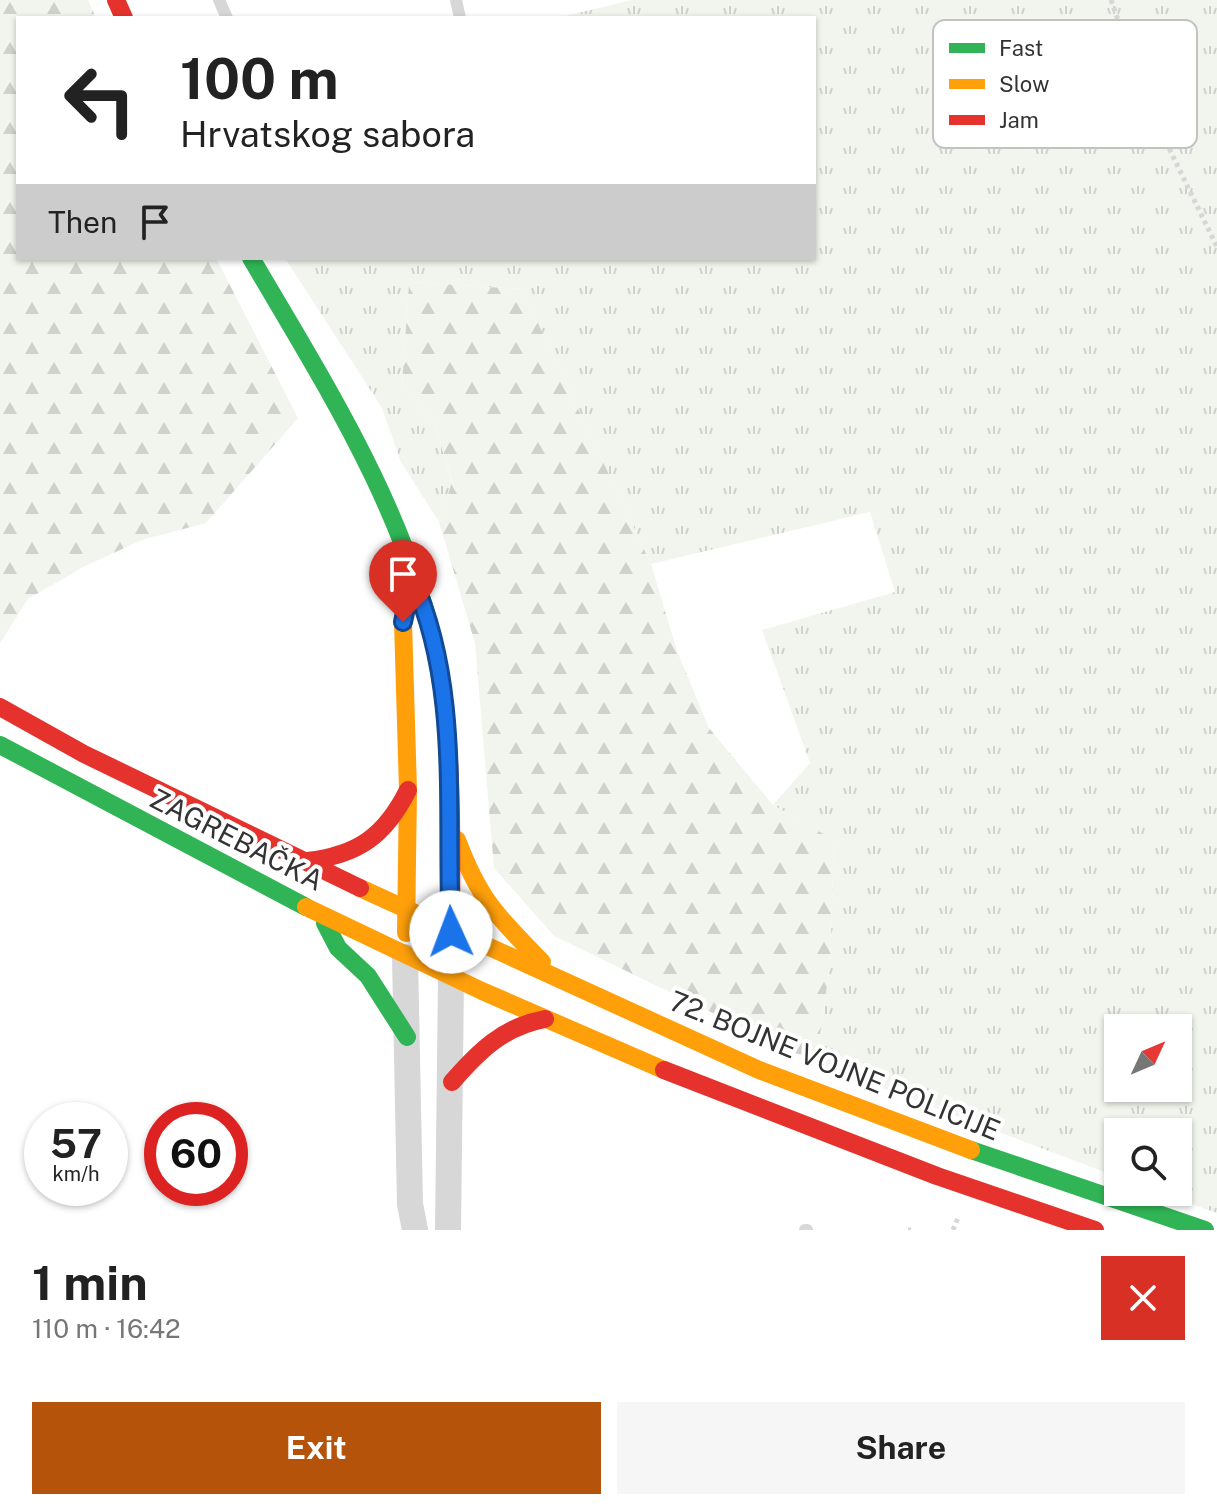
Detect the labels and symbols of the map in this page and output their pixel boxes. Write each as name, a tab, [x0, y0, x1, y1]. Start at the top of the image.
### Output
legend	[933, 20, 1197, 148]
text: Fast	[999, 35, 1043, 61]
text: Slow	[999, 71, 1049, 97]
text: Jam	[999, 107, 1039, 133]
pin	[369, 540, 437, 622]
street label: ZAGREBAČKA	[145, 781, 329, 897]
position arrow	[409, 890, 493, 974]
street label: 72. BOJNE VOJNE POLICIJE	[665, 983, 1005, 1147]
north arrow	[1104, 1014, 1192, 1102]
speed limit sign: 60	[144, 1102, 248, 1206]

